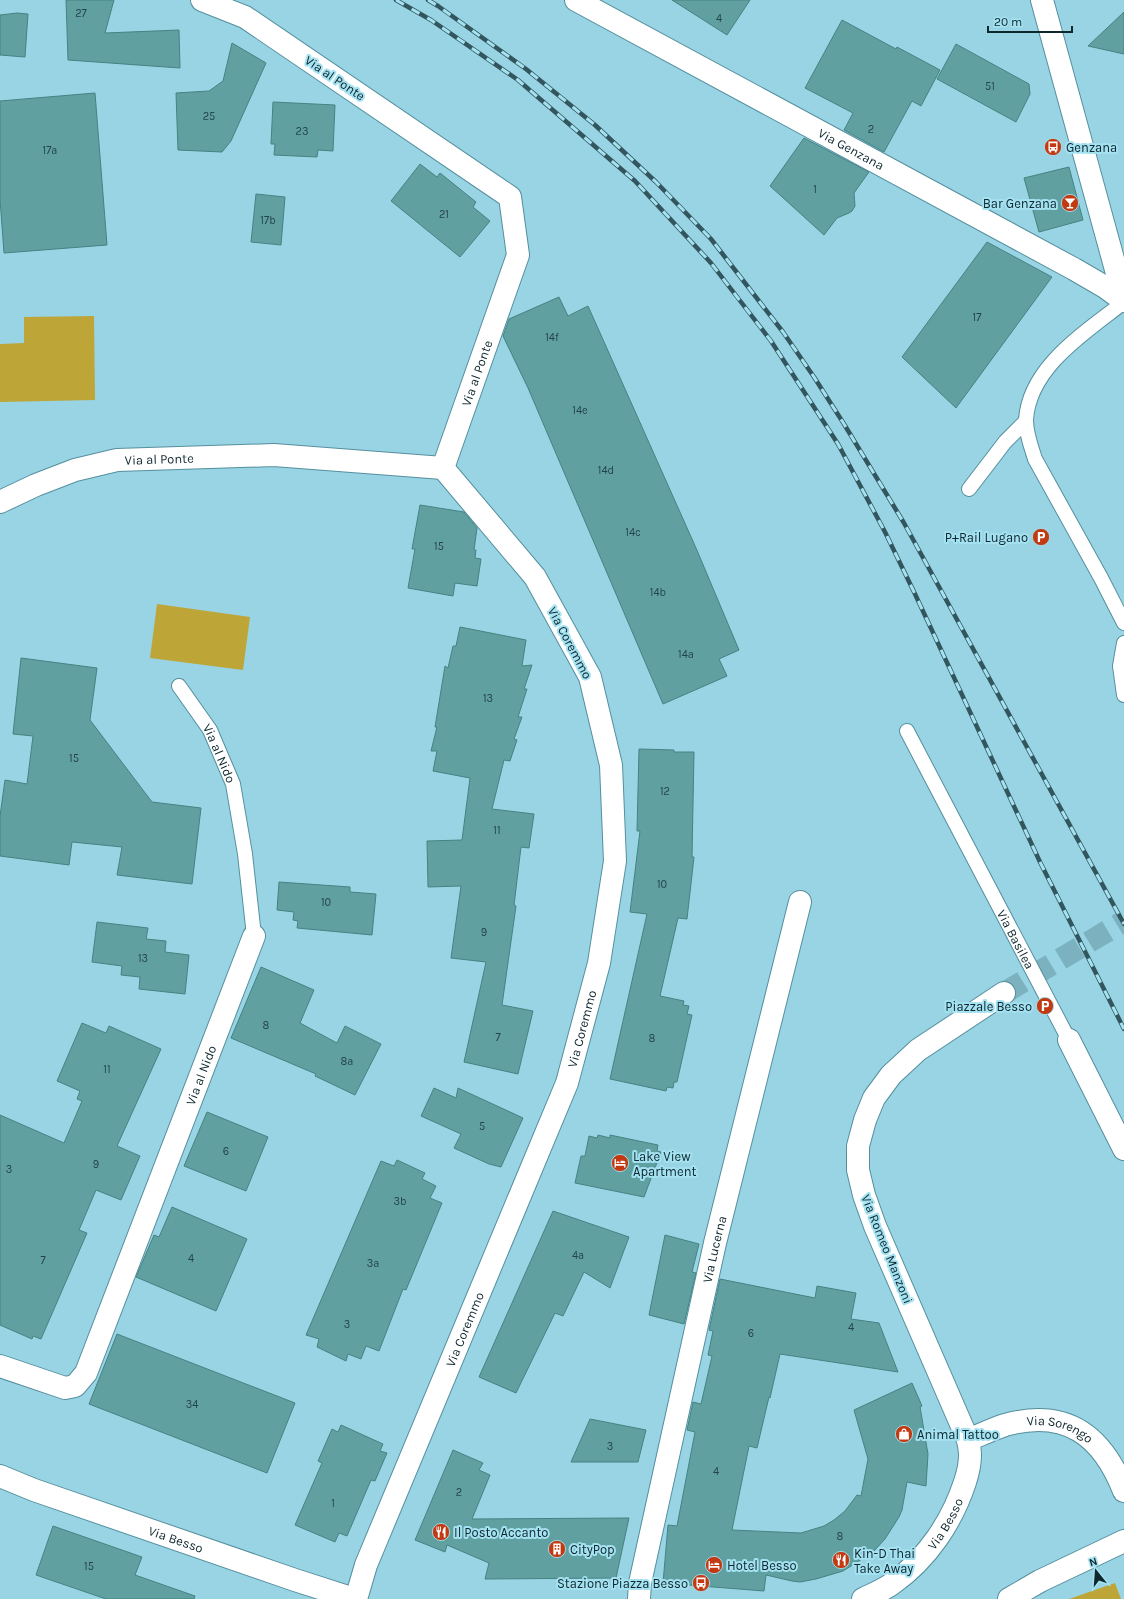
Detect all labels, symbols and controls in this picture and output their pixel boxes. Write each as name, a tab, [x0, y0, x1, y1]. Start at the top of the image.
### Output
house number: 27	[75, 7, 87, 20]
scale bar	[988, 8, 1072, 34]
house number: 4	[716, 12, 722, 25]
text: 20 m	[994, 15, 1022, 29]
street label: Via al Ponte	[302, 52, 368, 104]
house number: 51	[985, 80, 995, 93]
house number: 25	[203, 110, 215, 123]
house number: 2	[868, 123, 874, 136]
house number: 23	[296, 125, 308, 138]
street label: Via Genzana	[816, 125, 887, 173]
bus stop icon: Genzana	[1043, 137, 1063, 157]
place label: Genzana	[1066, 140, 1117, 155]
house number: 17a	[43, 144, 57, 157]
house number: 1	[813, 183, 817, 196]
bar icon: Bar Genzana	[1060, 193, 1080, 213]
place label: Bar Genzana	[983, 196, 1057, 211]
house number: 21	[439, 208, 449, 221]
house number: 17b	[260, 214, 276, 227]
house number: 17	[973, 311, 981, 324]
house number: 14f	[545, 331, 559, 344]
street label: Via al Ponte	[458, 338, 495, 408]
house number: 14e	[572, 404, 588, 417]
street label: Via al Ponte	[124, 450, 194, 467]
house number: 14d	[598, 464, 614, 477]
house number: 14c	[625, 526, 641, 539]
parking icon: P+Rail Lugano	[1031, 527, 1051, 547]
place label: P+Rail Lugano	[945, 530, 1028, 545]
house number: 15	[434, 540, 444, 553]
house number: 14b	[650, 586, 666, 599]
street label: Via Coremmo	[545, 604, 595, 682]
house number: 14a	[678, 648, 694, 661]
house number: 13	[483, 692, 493, 705]
street label: Via al Nido	[200, 721, 239, 785]
house number: 15	[69, 752, 79, 765]
house number: 12	[660, 785, 670, 798]
house number: 11	[493, 824, 501, 837]
house number: 10	[657, 878, 667, 891]
house number: 10	[321, 896, 331, 909]
street label: Via Basilea	[994, 907, 1038, 971]
house number: 9	[481, 926, 487, 939]
house number: 13	[138, 952, 148, 965]
street label: Via Coremmo	[564, 988, 599, 1069]
parking icon: Piazzale Besso	[1035, 996, 1055, 1016]
place label: Piazzale Besso	[945, 999, 1032, 1014]
house number: 8	[263, 1019, 270, 1032]
house number: 7	[495, 1031, 501, 1044]
house number: 8	[649, 1032, 656, 1045]
street label: Via al Nido	[182, 1043, 219, 1107]
house number: 8a	[341, 1055, 353, 1068]
house number: 11	[103, 1063, 111, 1076]
house number: 5	[479, 1120, 485, 1133]
house number: 6	[223, 1145, 229, 1158]
place label: Lake View Apartment	[633, 1149, 696, 1179]
hotel icon: Lake View Apartment	[610, 1153, 630, 1173]
house number: 9	[93, 1158, 99, 1171]
house number: 3	[6, 1163, 12, 1176]
street label: Via Romeo Manzoni	[858, 1192, 916, 1306]
house number: 3b	[393, 1195, 407, 1208]
street label: Via Lucerna	[699, 1214, 729, 1284]
house number: 4a	[572, 1249, 584, 1262]
house number: 4	[188, 1252, 194, 1265]
house number: 7	[40, 1254, 46, 1267]
house number: 3a	[367, 1257, 379, 1270]
street label: Via Coremmo	[442, 1290, 487, 1369]
house number: 3	[344, 1318, 350, 1331]
house number: 4	[848, 1321, 854, 1334]
house number: 6	[748, 1327, 754, 1340]
house number: 34	[186, 1398, 198, 1411]
street label: Via Sorengo	[1026, 1412, 1096, 1446]
shop icon: Animal Tattoo	[894, 1424, 914, 1444]
place label: Animal Tattoo	[917, 1427, 999, 1442]
house number: 3	[607, 1440, 613, 1453]
house number: 4	[713, 1465, 719, 1478]
house number: 2	[456, 1486, 462, 1499]
street label: Via Besso	[924, 1496, 966, 1552]
house number: 1	[331, 1497, 335, 1510]
restaurant icon: Il Posto Accanto	[431, 1522, 451, 1542]
street label: Via Besso	[147, 1523, 205, 1555]
place label: Il Posto Accanto	[454, 1525, 548, 1540]
house number: 8	[837, 1530, 844, 1543]
building icon: CityPop	[547, 1539, 567, 1559]
place label: CityPop	[570, 1542, 615, 1557]
place label: Kin-D Thai Take Away	[854, 1546, 915, 1576]
restaurant icon: Kin-D Thai Take Away	[831, 1550, 851, 1570]
north arrow	[1076, 1551, 1116, 1591]
hotel icon: Hotel Besso	[704, 1555, 724, 1575]
text: N	[1088, 1555, 1099, 1569]
place label: Hotel Besso	[727, 1558, 797, 1573]
house number: 15	[84, 1560, 94, 1573]
bus stop icon: Stazione Piazza Besso	[691, 1573, 711, 1593]
place label: Stazione Piazza Besso	[557, 1576, 688, 1591]

